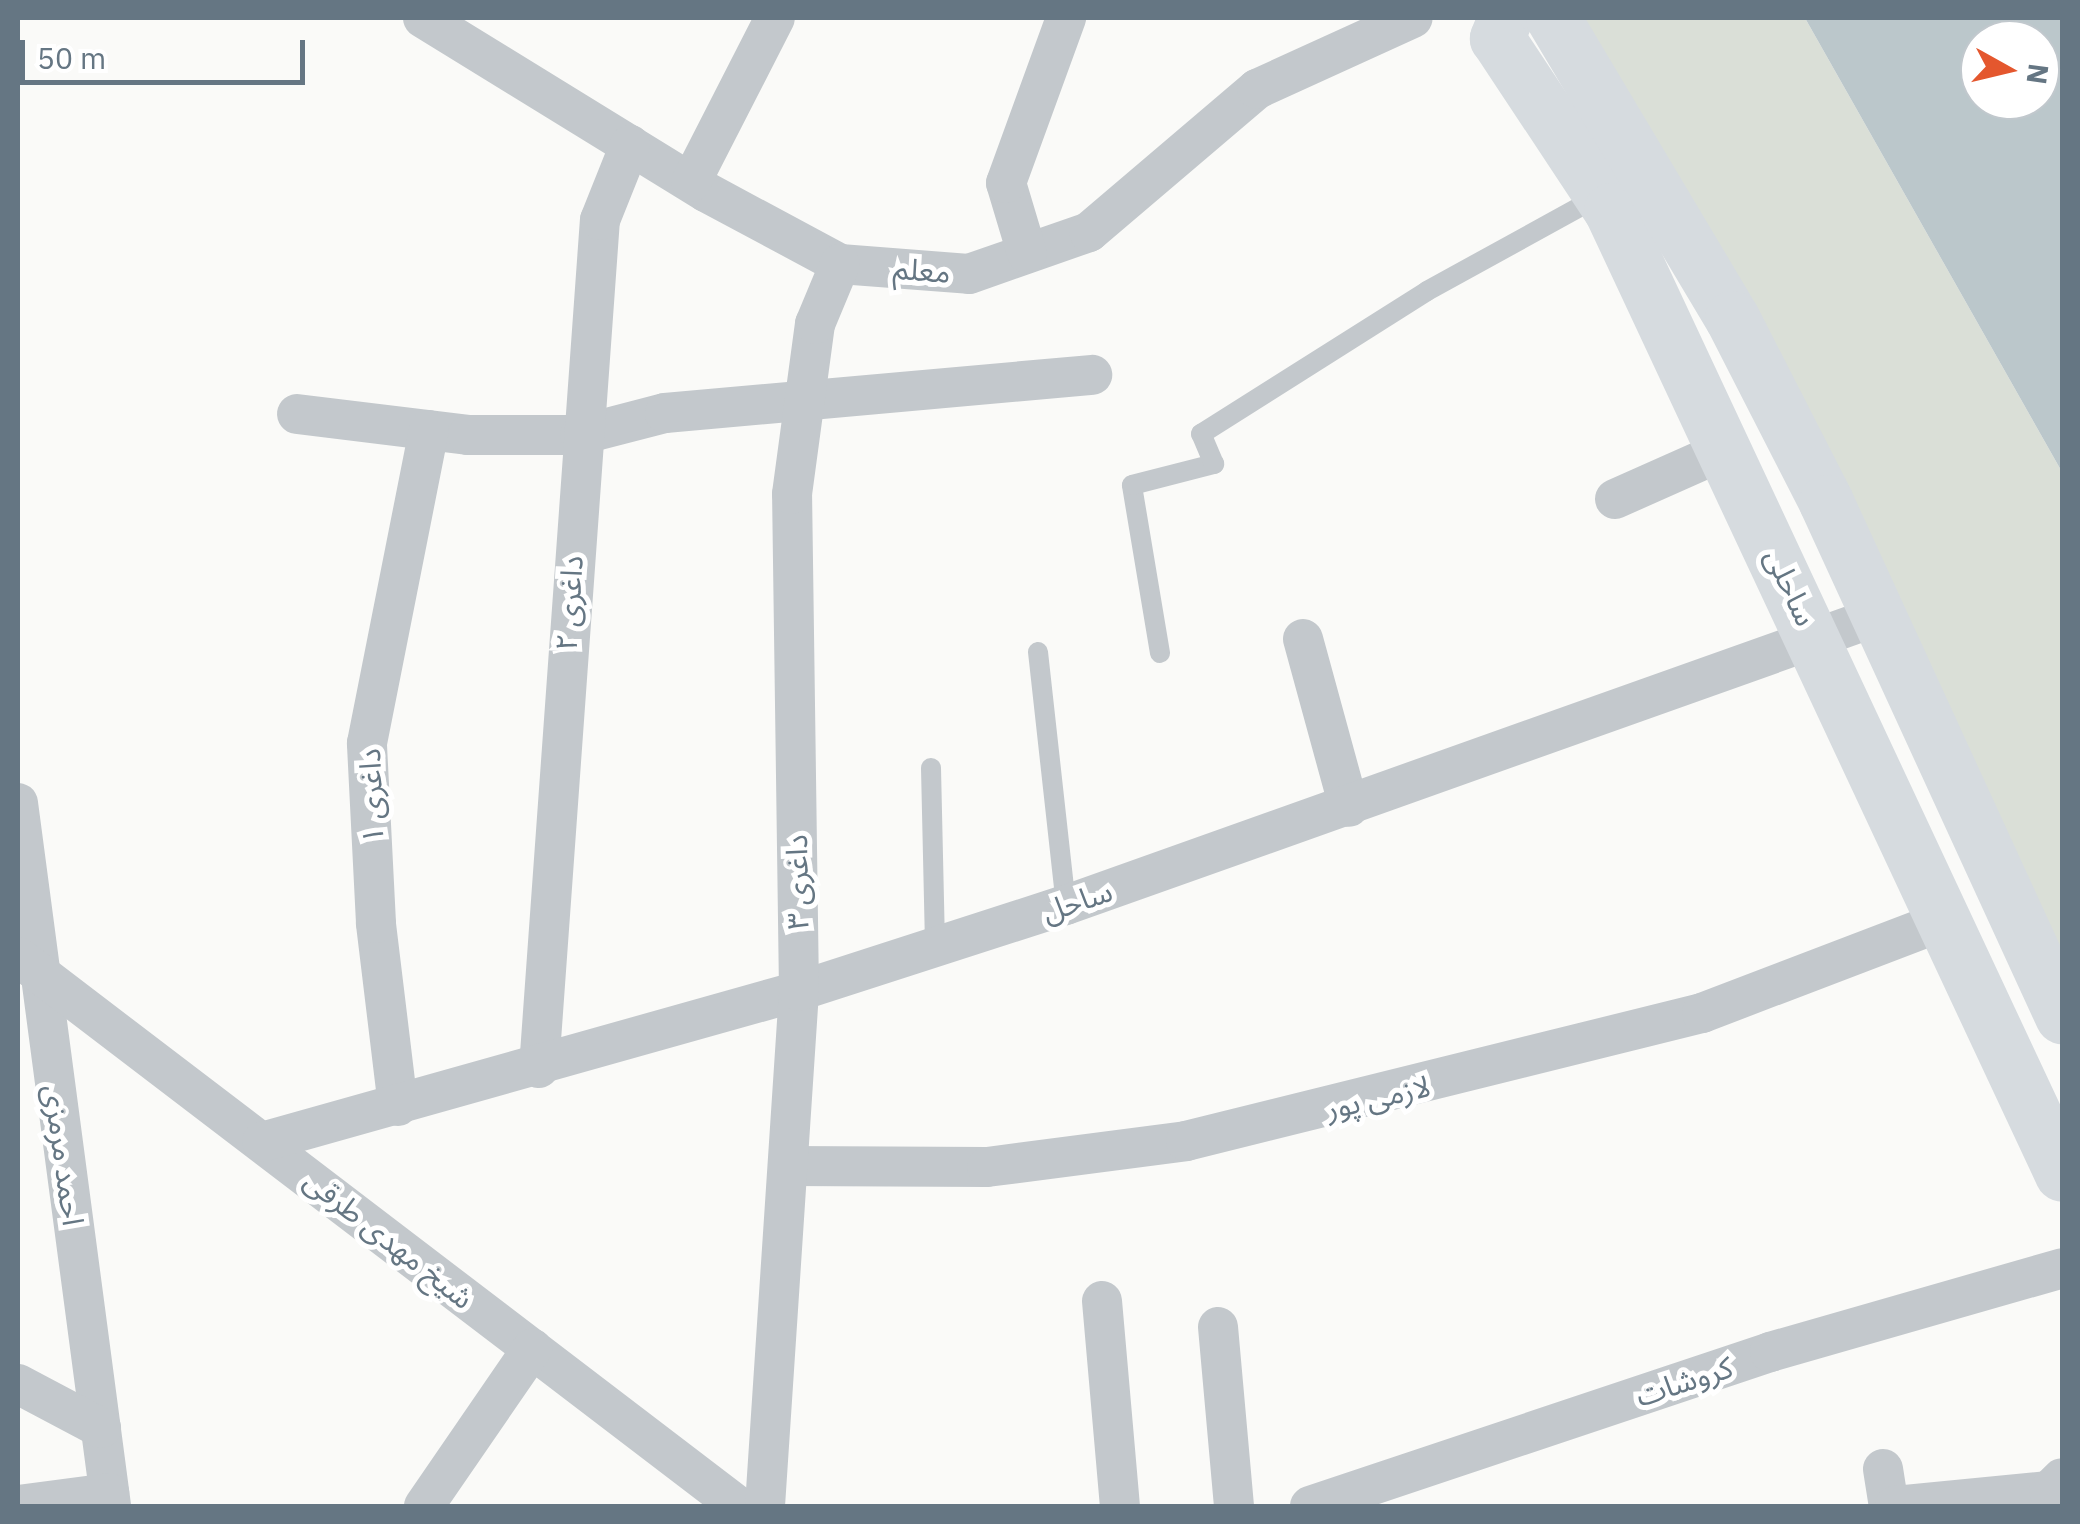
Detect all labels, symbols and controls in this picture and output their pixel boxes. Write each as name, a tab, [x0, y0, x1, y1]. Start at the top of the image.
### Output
scale bar	[25, 20, 310, 82]
north arrow	[1960, 20, 2060, 120]
text: 50 m	[37, 38, 106, 77]
text: N	[2018, 61, 2058, 87]
street label: معلم	[892, 250, 952, 290]
street label: ساحلی	[1758, 543, 1824, 631]
street label: داغری ۲	[548, 554, 590, 652]
street label: داغری ۱	[351, 748, 391, 844]
street label: داغری ۳	[778, 834, 816, 930]
street label: ساحل	[1037, 872, 1117, 930]
street label: لازمی پور	[1322, 1068, 1434, 1126]
street label: احمد مرمزی	[36, 1082, 92, 1228]
street label: شیخ مهدی طرقی	[297, 1162, 481, 1316]
street label: کروشات	[1631, 1348, 1737, 1414]

